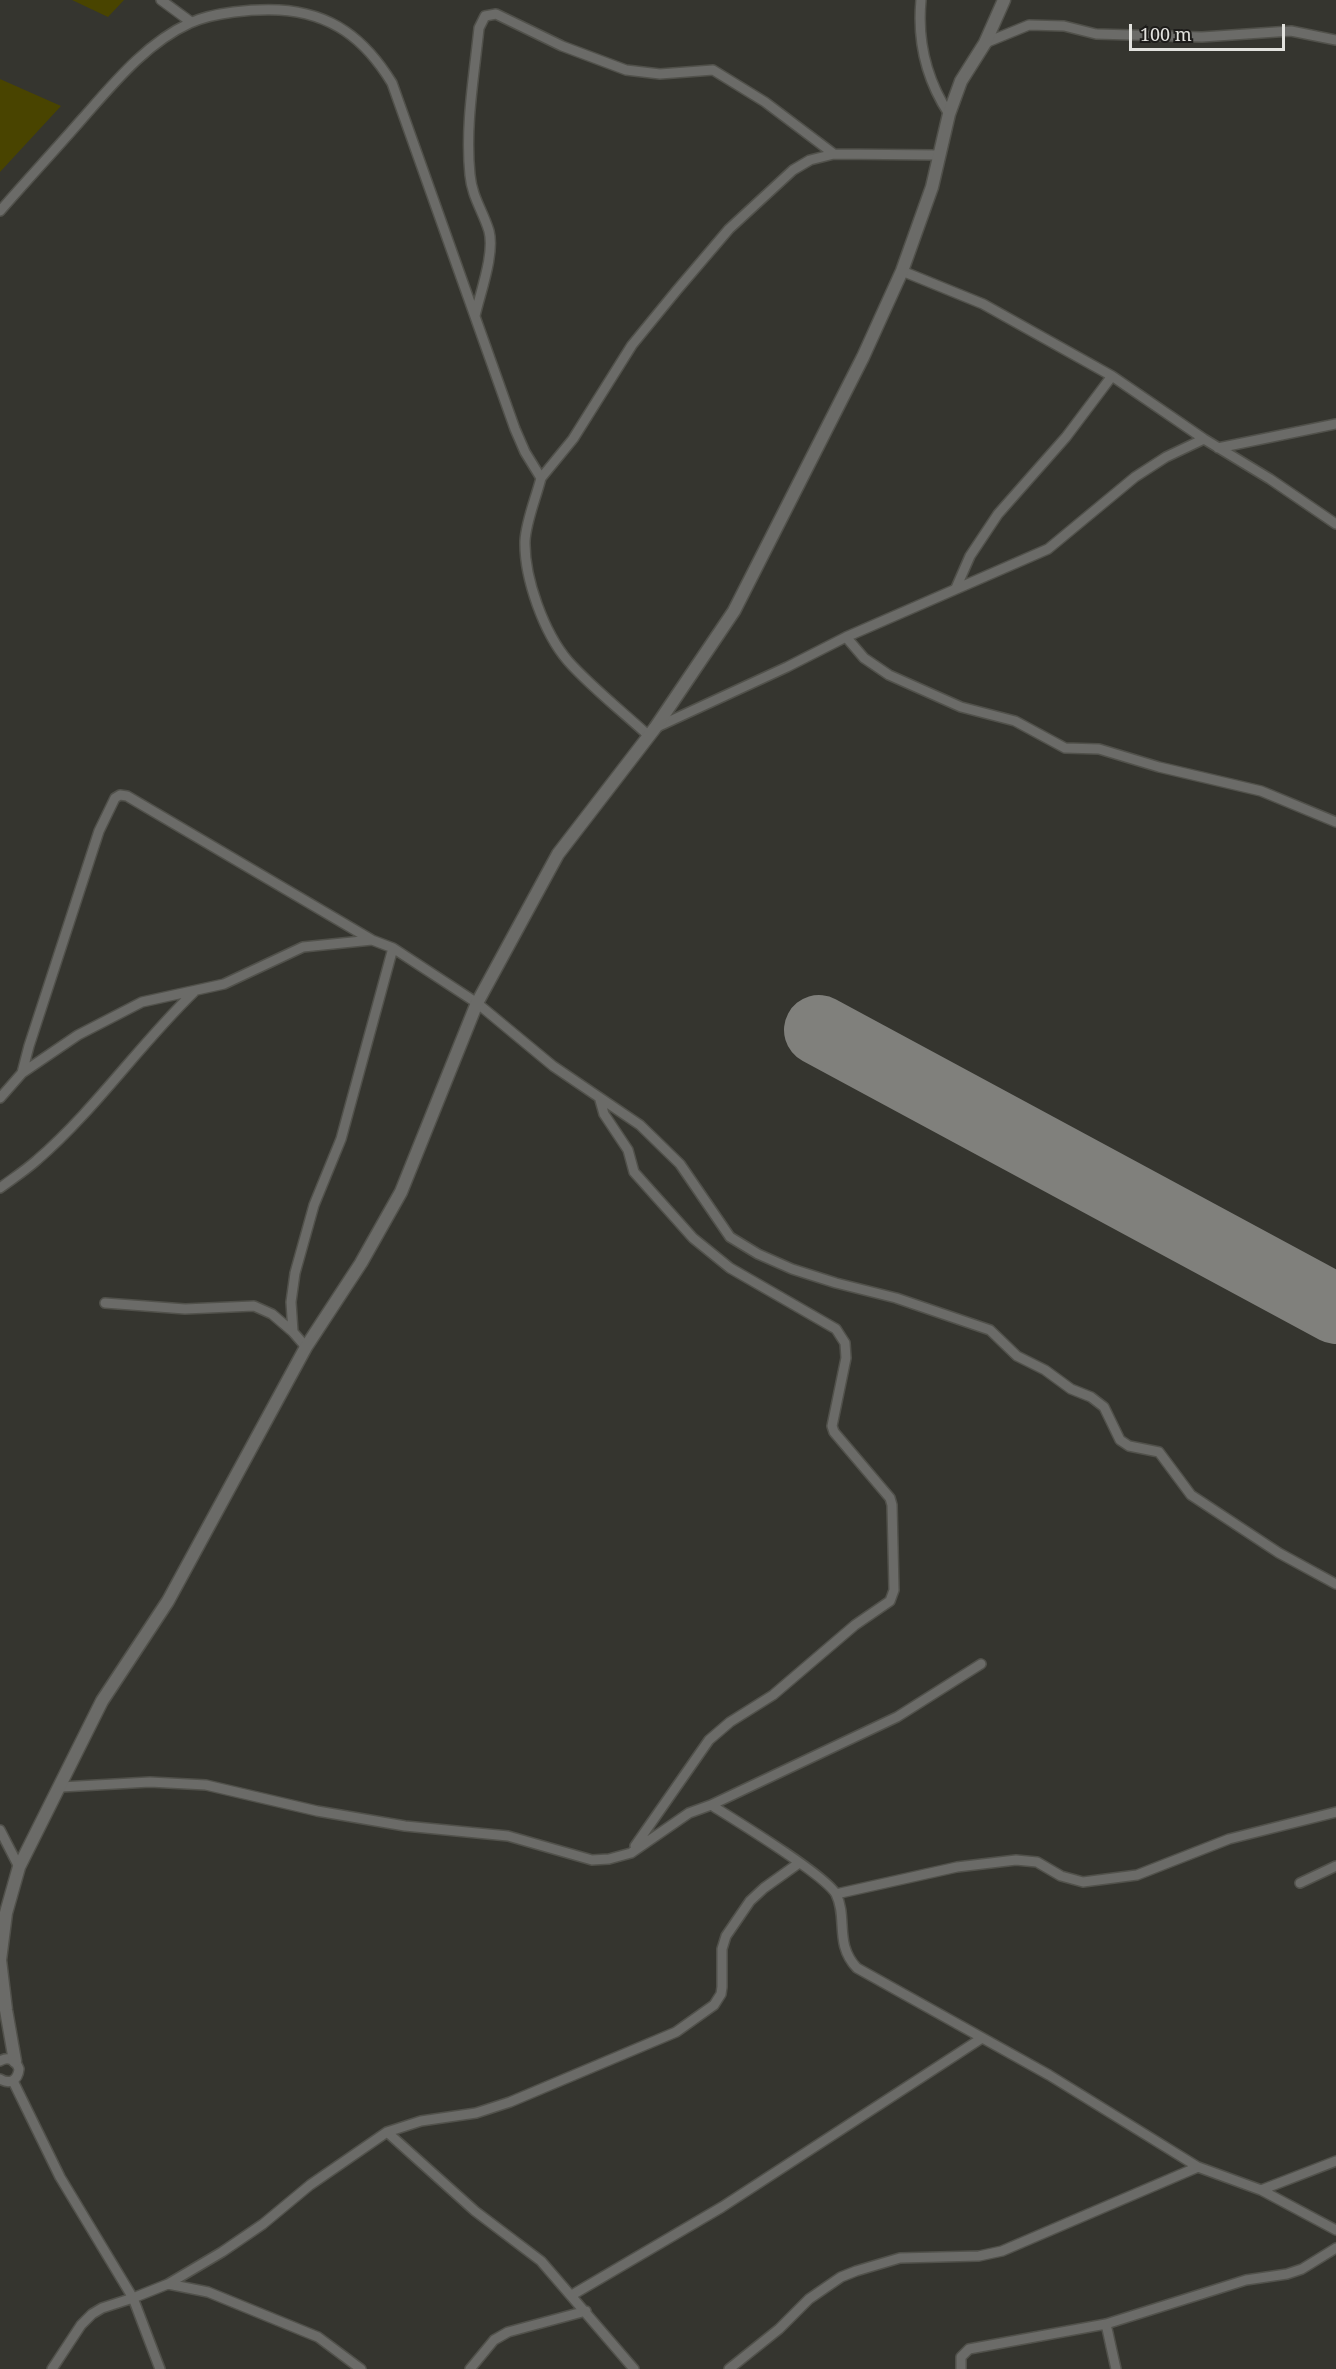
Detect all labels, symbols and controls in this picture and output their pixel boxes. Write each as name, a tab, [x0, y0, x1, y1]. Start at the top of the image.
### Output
scale bar	[1132, 12, 1288, 50]
text: 100 m	[1140, 22, 1192, 46]

